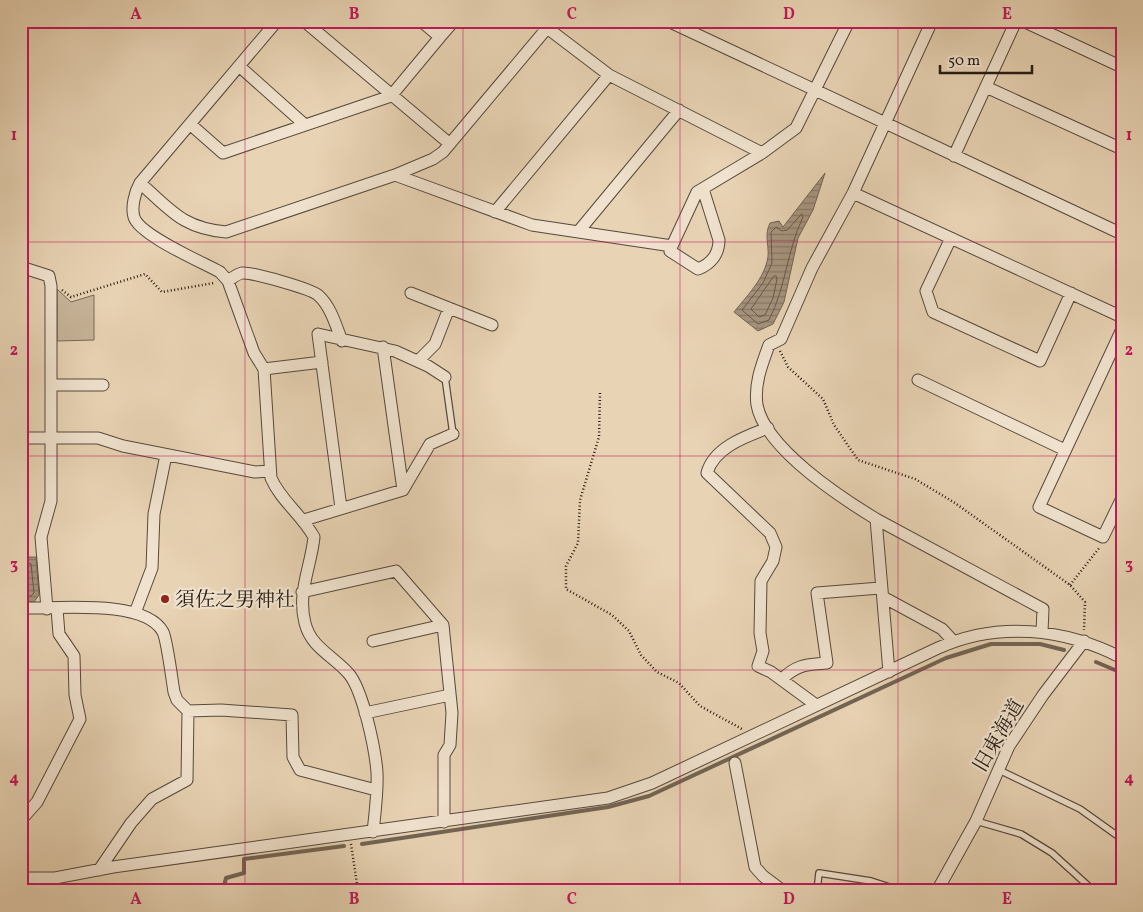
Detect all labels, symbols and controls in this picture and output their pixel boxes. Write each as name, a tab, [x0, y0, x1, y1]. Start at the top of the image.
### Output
text: A	[130, 4, 142, 26]
text: B	[349, 4, 360, 26]
text: C	[567, 4, 577, 26]
text: D	[783, 4, 795, 26]
text: E	[1002, 4, 1012, 26]
scale bar	[940, 42, 1033, 74]
text: 50 m	[948, 51, 980, 72]
text: 1	[11, 125, 17, 147]
text: 1	[1126, 125, 1132, 147]
text: 2	[10, 340, 18, 362]
text: 2	[1125, 340, 1133, 362]
text: 3	[10, 554, 18, 576]
text: 3	[1125, 554, 1133, 576]
place label: 須佐之男神社	[175, 587, 295, 615]
marker: 須佐之男神社	[159, 593, 171, 605]
street label: 旧東海道	[968, 694, 1032, 778]
text: 4	[9, 768, 19, 790]
text: 4	[1124, 768, 1134, 790]
text: A	[130, 889, 142, 911]
text: B	[349, 889, 360, 911]
text: C	[567, 889, 577, 911]
text: D	[783, 889, 795, 911]
text: E	[1002, 889, 1012, 911]

